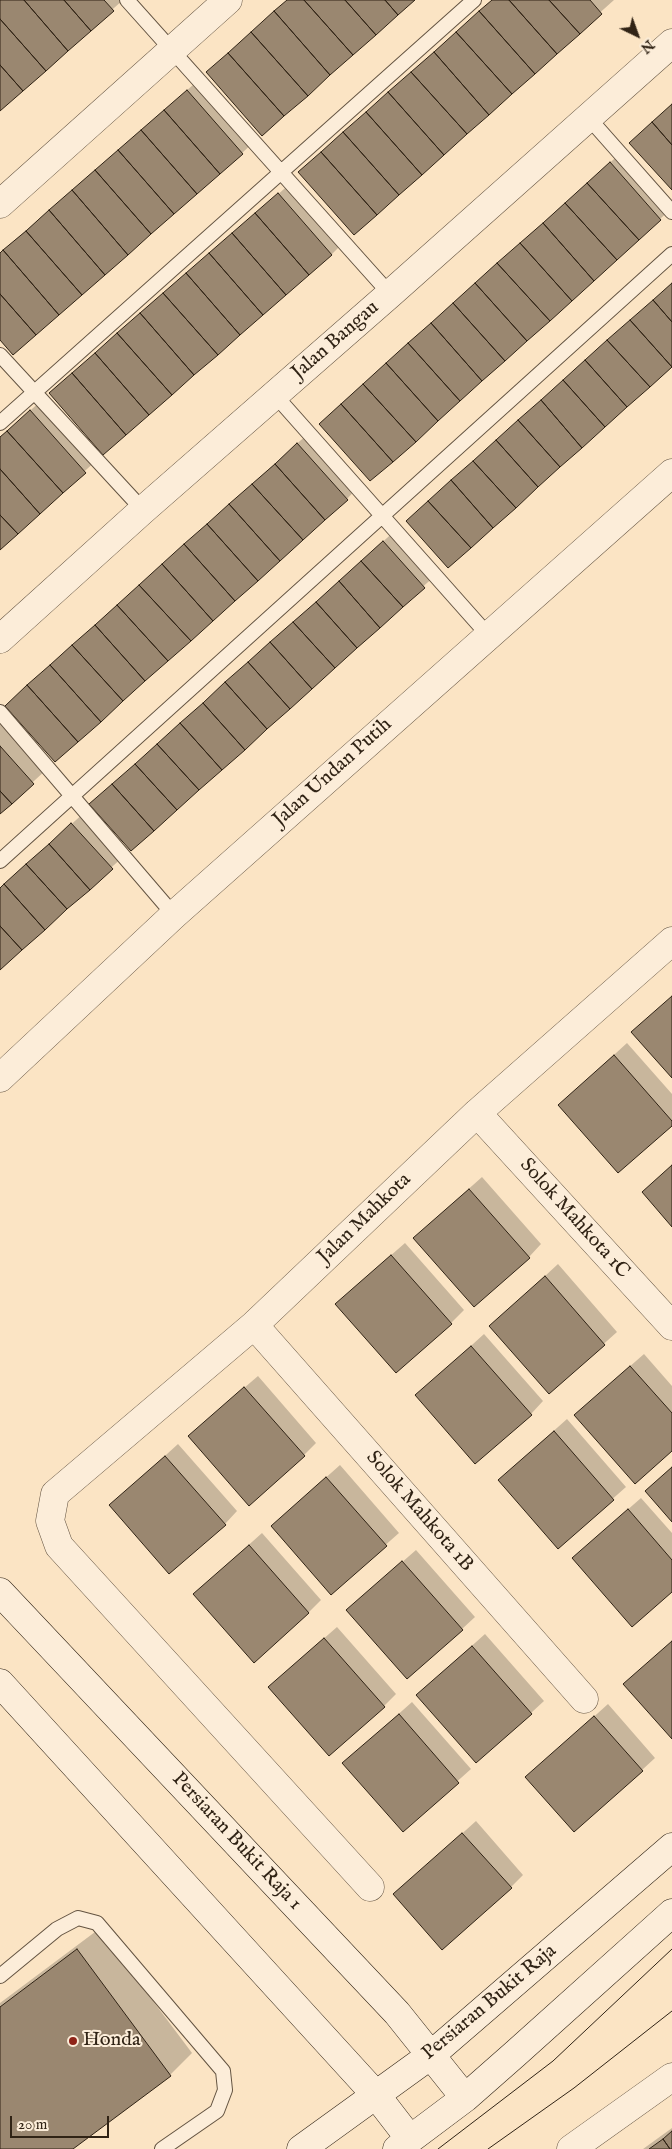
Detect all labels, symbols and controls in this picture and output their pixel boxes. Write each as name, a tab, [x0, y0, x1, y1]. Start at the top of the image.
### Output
north arrow	[612, 10, 662, 60]
text: N	[637, 35, 658, 57]
street label: Jalan Bangau	[287, 297, 385, 385]
street label: Jalan Undan Putih	[269, 713, 397, 833]
street label: Solok Mahkota 1C	[514, 1154, 634, 1284]
street label: Jalan Mahkota	[313, 1169, 417, 1269]
street label: Solok Mahkota 1B	[360, 1447, 478, 1577]
street label: Persiaran Bukit Raja 1	[166, 1768, 306, 1916]
street label: Persiaran Bukit Raja	[418, 1940, 562, 2066]
place label: Honda	[83, 2029, 141, 2053]
marker: Honda	[67, 2035, 79, 2047]
scale bar	[12, 2106, 111, 2138]
text: 20 m	[18, 2115, 47, 2134]

